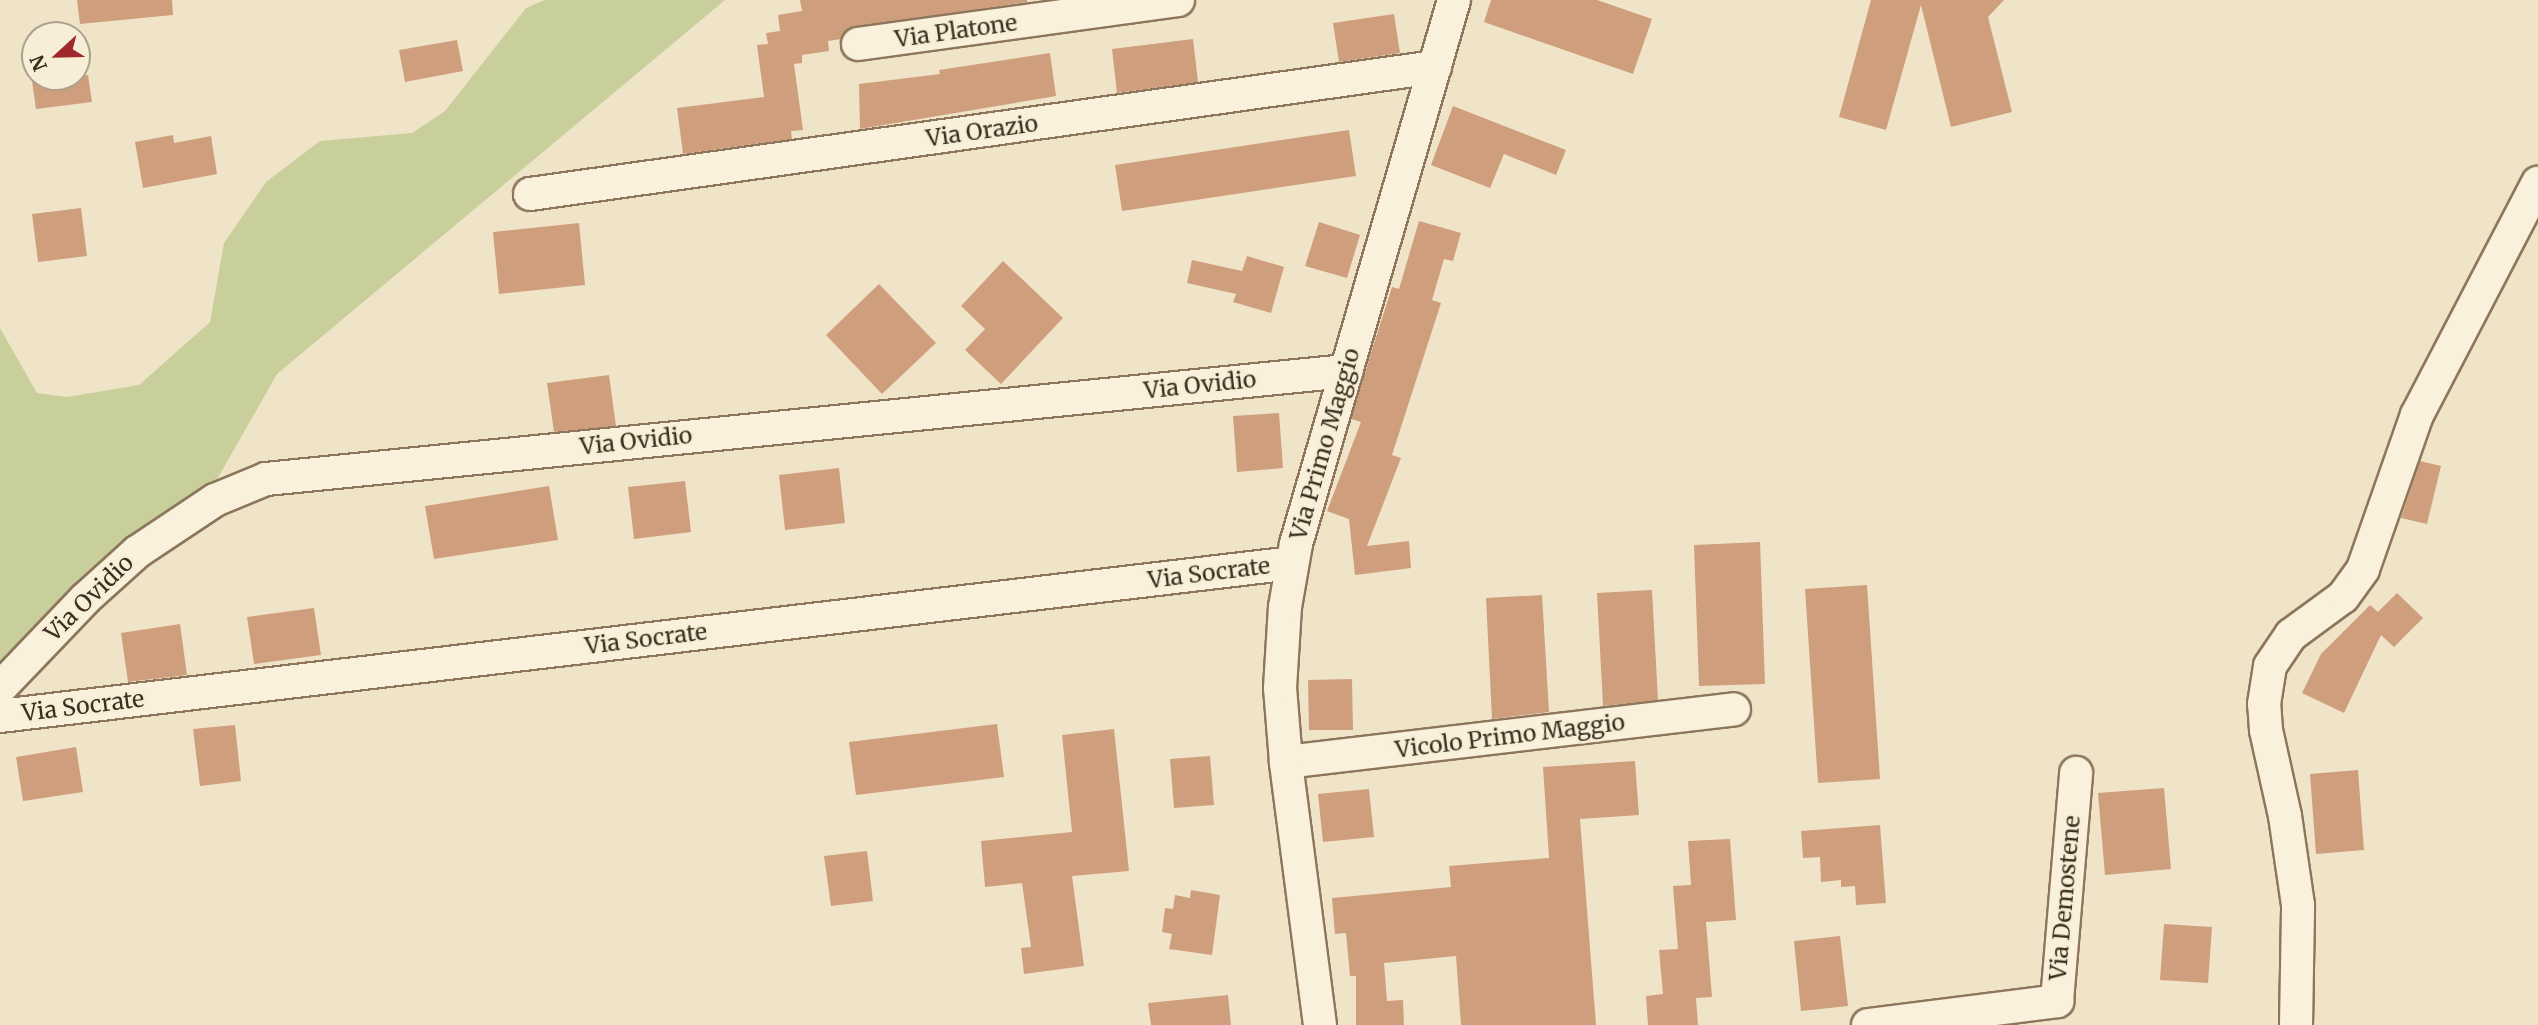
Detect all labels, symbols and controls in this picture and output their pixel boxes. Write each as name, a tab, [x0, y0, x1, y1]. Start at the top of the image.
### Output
street label: Via Platone	[893, 9, 1019, 53]
north arrow	[21, 21, 91, 91]
text: N	[24, 52, 52, 75]
street label: Via Orazio	[924, 109, 1040, 153]
street label: Via Primo Maggio	[1284, 345, 1366, 543]
street label: Via Ovidio	[1143, 365, 1257, 405]
street label: Via Ovidio	[579, 421, 693, 461]
street label: Via Ovidio	[39, 549, 139, 647]
street label: Via Socrate	[1146, 552, 1272, 594]
street label: Via Socrate	[583, 618, 709, 660]
street label: Via Socrate	[20, 685, 146, 727]
street label: Vicolo Primo Maggio	[1394, 708, 1626, 764]
street label: Via Demostene	[2044, 814, 2086, 982]

